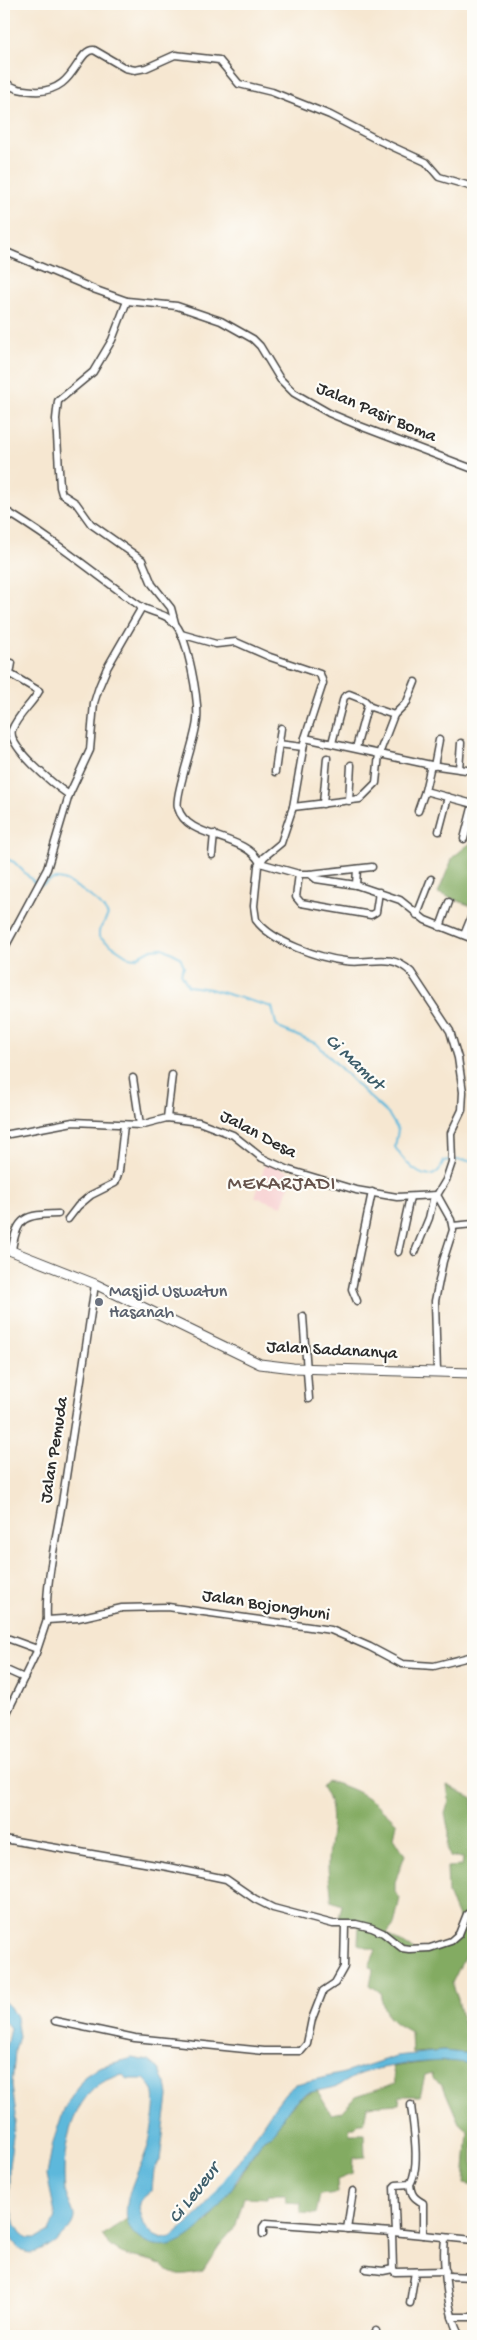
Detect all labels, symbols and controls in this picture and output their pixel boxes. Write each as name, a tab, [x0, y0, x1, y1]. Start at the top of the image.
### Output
street label: Jalan Pasir Boma	[313, 378, 440, 448]
water label: Ci Mamut	[320, 1030, 391, 1098]
street label: Jalan Desa	[216, 1106, 301, 1164]
district label: MEKARJADI	[228, 1174, 336, 1197]
place label: Masjid Uswatun Hasanah	[109, 1282, 228, 1324]
marker: Masjid Uswatun Hasanah	[93, 1296, 105, 1308]
street label: Jalan Sadananya	[266, 1337, 399, 1365]
street label: Jalan Pemuda	[36, 1394, 74, 1505]
street label: Jalan Bojonghuni	[201, 1586, 331, 1626]
water label: Ci Leueur	[164, 2156, 228, 2229]

